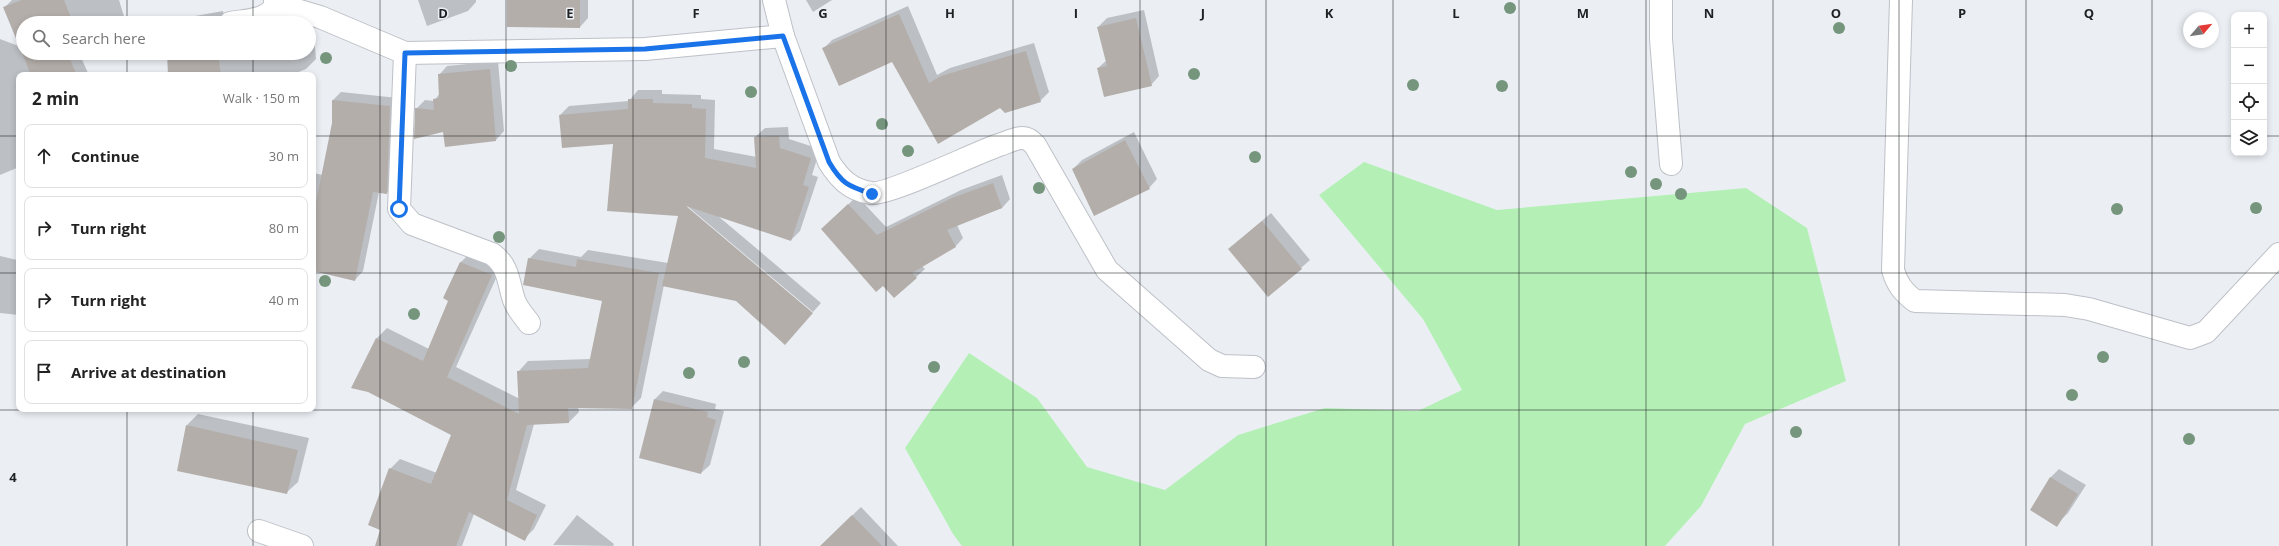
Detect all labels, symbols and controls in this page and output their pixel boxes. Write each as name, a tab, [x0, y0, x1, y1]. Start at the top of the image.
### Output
text: D	[438, 4, 448, 22]
text: E	[566, 4, 574, 22]
text: F	[692, 4, 700, 22]
text: G	[818, 4, 828, 22]
text: H	[945, 4, 955, 22]
text: I	[1074, 4, 1078, 22]
text: J	[1200, 4, 1205, 22]
text: K	[1325, 4, 1334, 22]
text: L	[1452, 4, 1460, 22]
text: M	[1577, 4, 1589, 22]
text: N	[1704, 4, 1714, 22]
text: O	[1831, 4, 1841, 22]
text: P	[1958, 4, 1966, 22]
text: Q	[2084, 4, 2094, 22]
north arrow	[2183, 12, 2219, 48]
map controls	[2231, 12, 2267, 156]
button: +	[2231, 12, 2267, 48]
search box	[16, 16, 316, 60]
icon: search	[30, 27, 52, 49]
text: Search here	[62, 28, 146, 48]
button: −	[2231, 48, 2267, 84]
button: locate	[2231, 84, 2267, 120]
text: 2 min	[32, 87, 79, 110]
text: Walk · 150 m	[223, 89, 300, 107]
button: layers	[2231, 120, 2267, 156]
icon: ahead	[33, 145, 55, 167]
text: Continue	[71, 146, 139, 166]
text: 30 m	[269, 147, 299, 165]
route end	[863, 185, 881, 203]
route start	[390, 200, 408, 218]
icon: right	[33, 217, 55, 239]
text: Turn right	[71, 218, 146, 238]
text: 80 m	[269, 219, 299, 237]
icon: right	[33, 289, 55, 311]
text: Turn right	[71, 290, 146, 310]
text: 40 m	[269, 291, 299, 309]
icon: arrive	[33, 361, 55, 383]
text: Arrive at destination	[71, 362, 226, 382]
text: 4	[9, 468, 17, 486]

